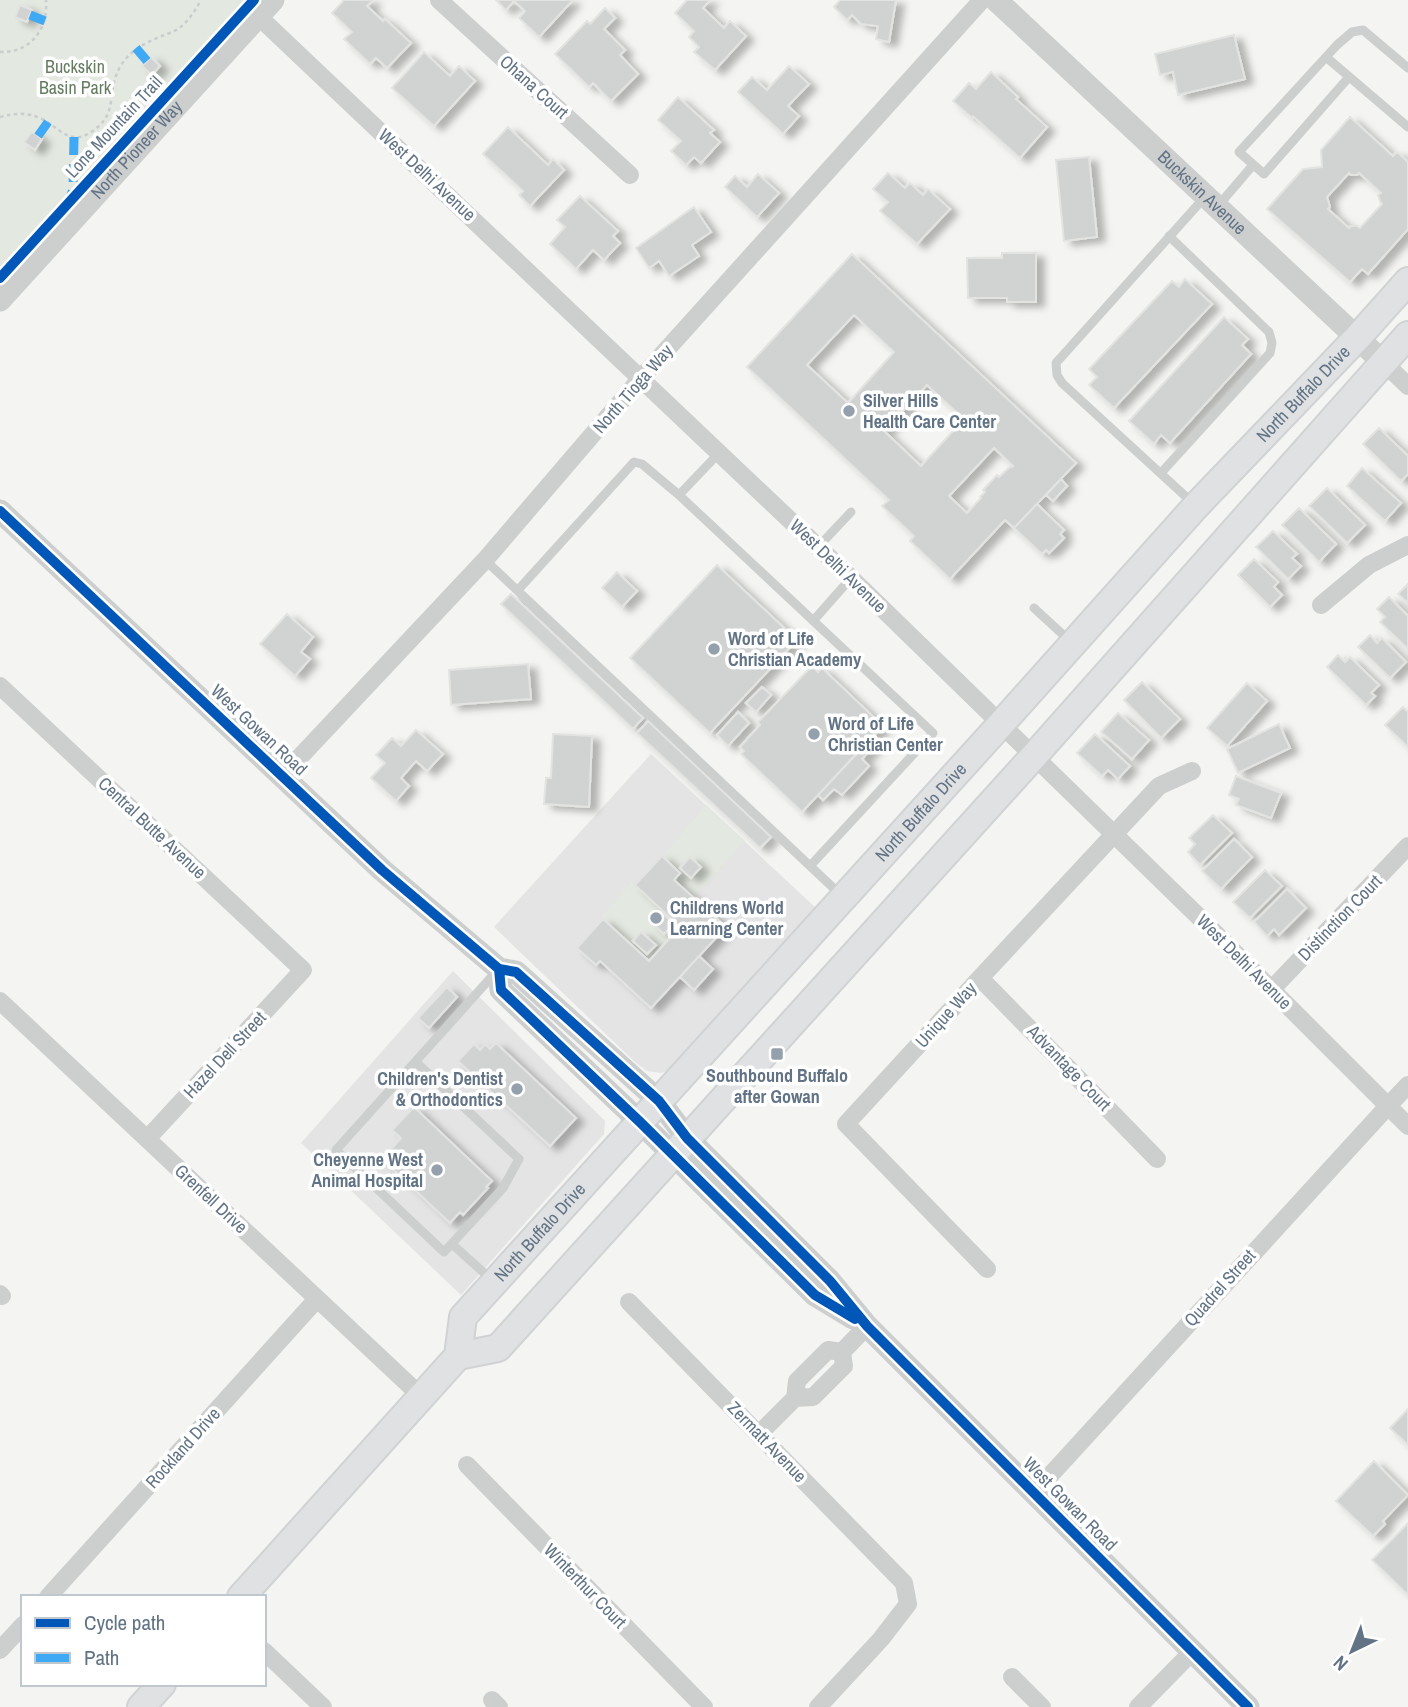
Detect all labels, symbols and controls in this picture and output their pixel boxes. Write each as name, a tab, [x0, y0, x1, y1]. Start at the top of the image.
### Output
street label: Ohana Court	[495, 49, 574, 124]
park label: Buckskin Basin Park	[39, 54, 112, 100]
street label: Lone Mountain Trail	[60, 70, 168, 183]
street label: North Pioneer Way	[85, 94, 188, 204]
street label: West Delhi Avenue	[373, 123, 482, 226]
street label: Buckskin Avenue	[1152, 145, 1252, 240]
street label: North Tioga Way	[587, 338, 679, 439]
street label: North Buffalo Drive	[1251, 340, 1355, 448]
place label: Silver Hills Health Care Center	[863, 388, 996, 434]
marker: Silver Hills Health Care Center	[841, 403, 857, 419]
street label: West Delhi Avenue	[785, 513, 892, 618]
place label: Word of Life Christian Academy	[728, 626, 862, 672]
marker: Word of Life Christian Academy	[706, 641, 722, 657]
street label: West Gowan Road	[206, 678, 313, 781]
place label: Word of Life Christian Center	[828, 711, 943, 757]
marker: Word of Life Christian Center	[806, 726, 822, 742]
street label: North Buffalo Drive	[869, 757, 972, 867]
street label: Central Butte Avenue	[93, 771, 212, 884]
street label: Distinction Court	[1292, 869, 1387, 966]
place label: Childrens World Learning Center	[670, 895, 784, 941]
street label: West Delhi Avenue	[1191, 909, 1297, 1015]
marker: Childrens World Learning Center	[648, 910, 664, 926]
street label: Unique Way	[909, 976, 982, 1053]
street label: Hazel Dell Street	[178, 1006, 272, 1104]
street label: Advantage Court	[1021, 1018, 1117, 1116]
marker: Southbound Buffalo after Gowan	[769, 1046, 785, 1062]
place label: Southbound Buffalo after Gowan	[706, 1063, 848, 1109]
place label: Children's Dentist & Orthodontics	[377, 1066, 503, 1112]
marker: Children's Dentist & Orthodontics	[509, 1081, 525, 1097]
place label: Cheyenne West Animal Hospital	[311, 1147, 423, 1193]
street label: Grenfell Drive	[170, 1158, 253, 1239]
marker: Cheyenne West Animal Hospital	[429, 1162, 445, 1178]
street label: North Buffalo Drive	[488, 1177, 591, 1287]
street label: Quadrel Street	[1178, 1244, 1261, 1332]
street label: Zermatt Avenue	[722, 1396, 812, 1488]
street label: Rockland Drive	[140, 1402, 226, 1494]
street label: West Gowan Road	[1018, 1451, 1123, 1556]
street label: Winterthur Court	[538, 1538, 632, 1634]
legend	[21, 1595, 266, 1686]
text: Cycle path	[84, 1608, 165, 1637]
north arrow	[1317, 1616, 1387, 1686]
text: Path	[84, 1643, 119, 1672]
text: N	[1327, 1650, 1353, 1677]

